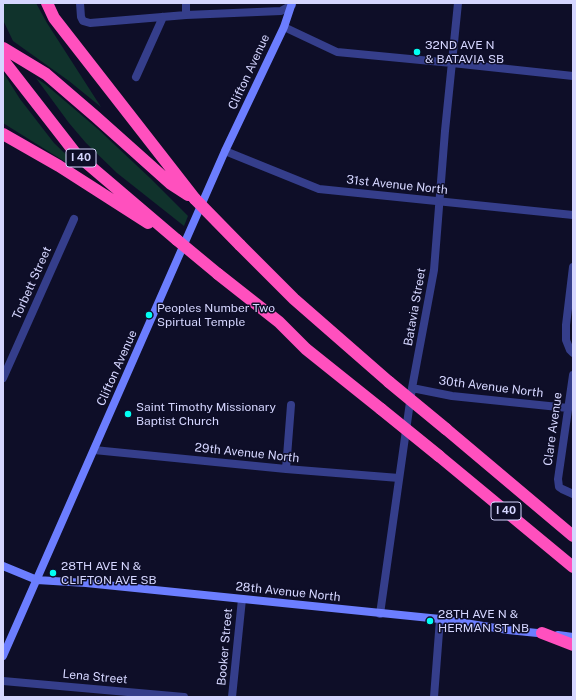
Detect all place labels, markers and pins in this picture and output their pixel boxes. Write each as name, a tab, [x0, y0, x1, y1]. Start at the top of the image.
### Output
place label: 32ND AVE N & BATAVIA SB	[425, 38, 504, 66]
marker: 32ND AVE N & BATAVIA SB	[412, 47, 422, 57]
place label: Peoples Number Two Spirtual Temple	[157, 301, 275, 329]
marker: Peoples Number Two Spirtual Temple	[144, 310, 154, 320]
place label: Saint Timothy Missionary Baptist Church	[136, 400, 276, 428]
marker: Saint Timothy Missionary Baptist Church	[123, 409, 133, 419]
place label: 28TH AVE N & CLIFTON AVE SB	[61, 559, 156, 587]
marker: 28TH AVE N & CLIFTON AVE SB	[48, 568, 58, 578]
place label: 28TH AVE N & HERMAN ST NB	[438, 607, 529, 635]
marker: 28TH AVE N & HERMAN ST NB	[425, 616, 435, 626]

